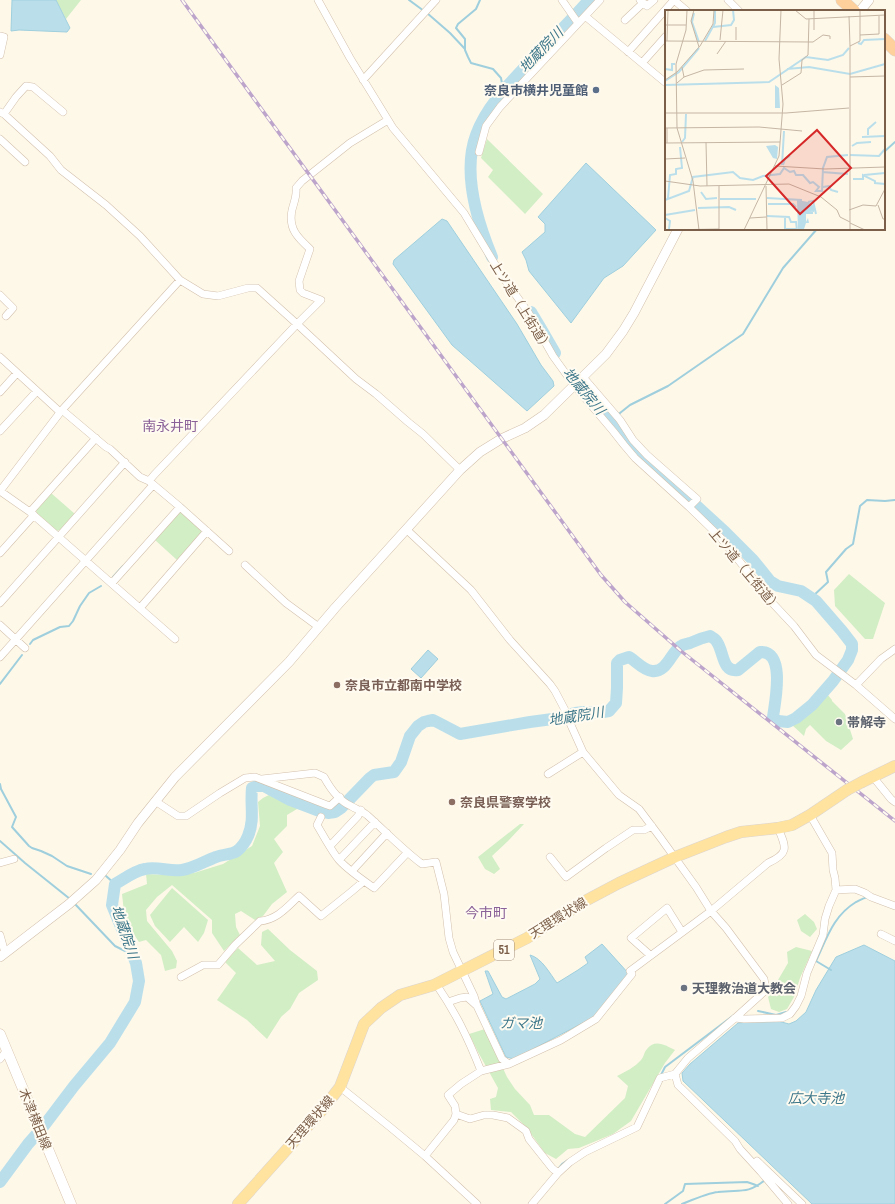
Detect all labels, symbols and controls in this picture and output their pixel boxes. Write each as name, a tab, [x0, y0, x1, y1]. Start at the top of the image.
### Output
inset map	[665, 10, 885, 230]
water label: 地蔵院川	[515, 22, 568, 76]
place label: 奈良市横井児童館	[484, 82, 588, 99]
marker: 奈良市横井児童館	[591, 85, 601, 95]
street label: 上ツ道（上街道）	[486, 257, 556, 355]
water label: 地蔵院川	[559, 364, 610, 420]
district label: 南永井町	[142, 417, 198, 435]
street label: 上ツ道（上街道）	[705, 525, 785, 615]
place label: 奈良市立都南中学校	[345, 677, 462, 694]
marker: 奈良市立都南中学校	[332, 680, 342, 690]
water label: 地蔵院川	[547, 702, 607, 729]
place label: 帯解寺	[847, 714, 886, 731]
marker: 帯解寺	[834, 717, 844, 727]
place label: 奈良県警察学校	[460, 794, 551, 811]
marker: 奈良県警察学校	[447, 797, 457, 807]
street label: 天理環状線	[526, 894, 590, 942]
water label: 地蔵院川	[107, 903, 143, 963]
district label: 今市町	[465, 904, 507, 922]
road number: 51	[494, 940, 514, 960]
place label: 天理教治道大教会	[692, 980, 796, 997]
marker: 天理教治道大教会	[679, 983, 689, 993]
water label: ガマ池	[500, 1014, 544, 1032]
street label: 木津横田線	[15, 1086, 55, 1152]
water label: 広大寺池	[788, 1089, 846, 1107]
street label: 天理環状線	[282, 1092, 338, 1152]

